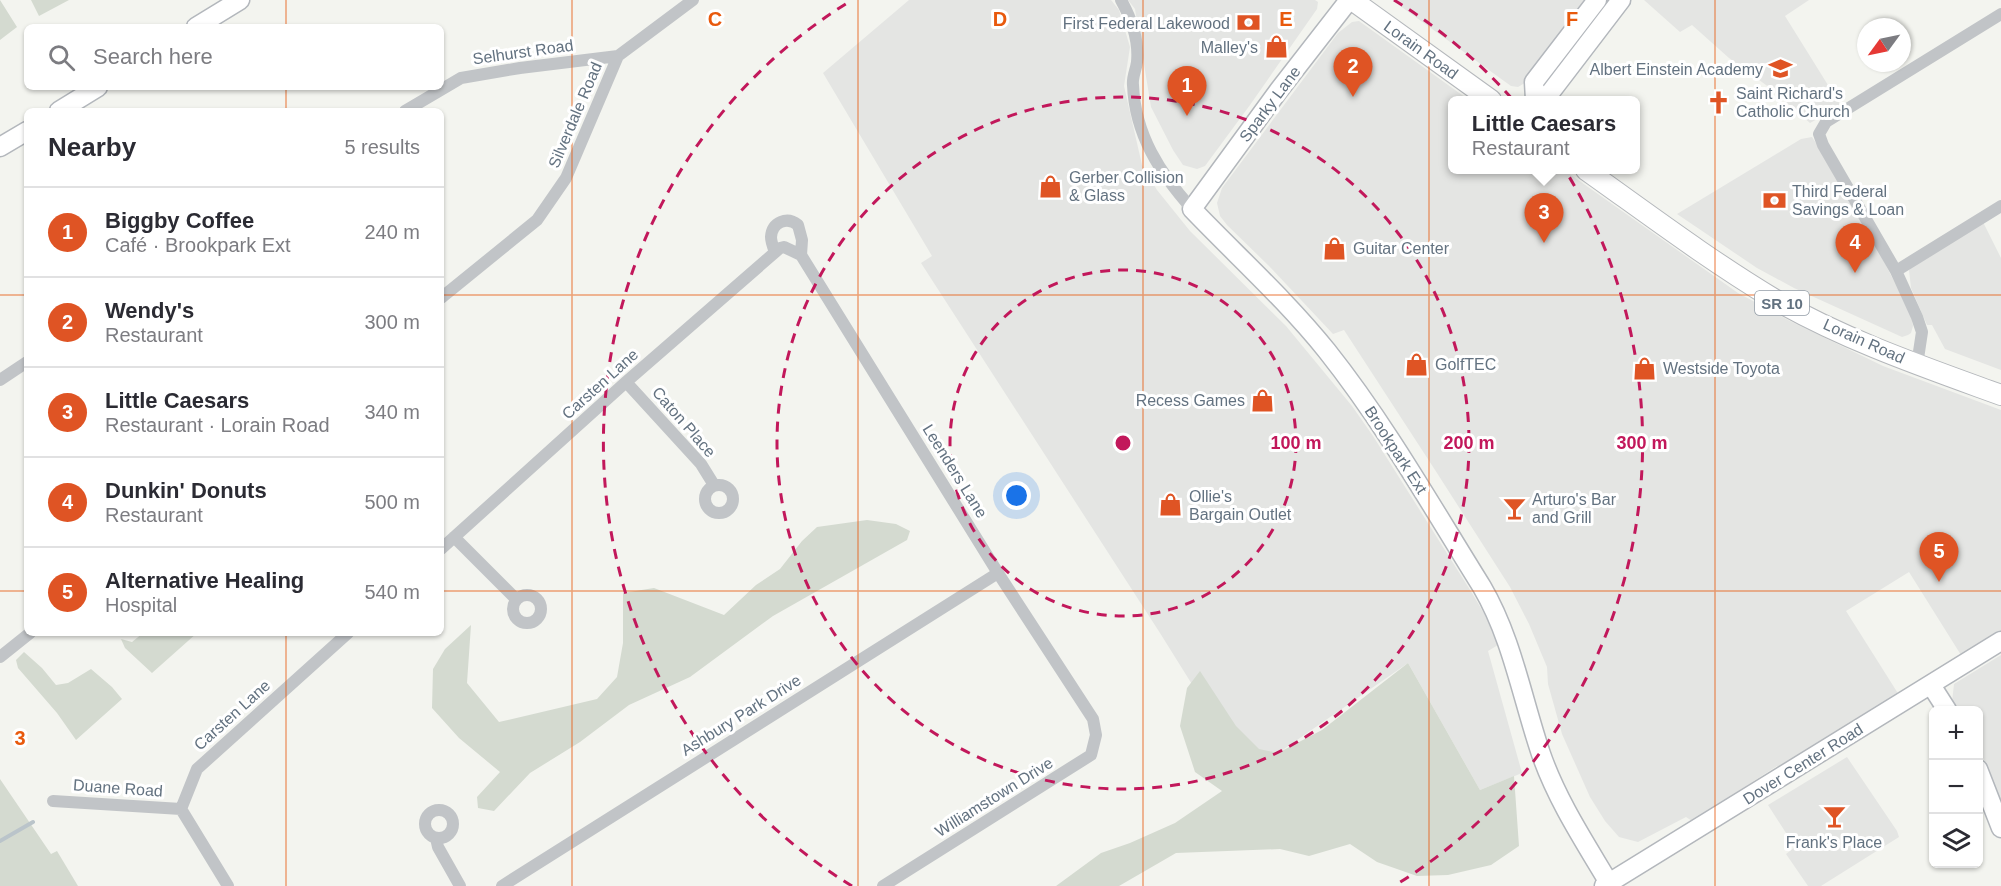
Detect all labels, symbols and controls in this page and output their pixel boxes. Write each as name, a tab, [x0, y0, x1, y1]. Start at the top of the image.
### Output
text: C	[708, 8, 722, 30]
text: D	[993, 8, 1007, 30]
text: E	[1279, 8, 1293, 30]
text: F	[1566, 8, 1578, 30]
bank icon: First Federal Lakewood	[1235, 10, 1261, 36]
place label: First Federal Lakewood	[1063, 15, 1230, 32]
street label: Lorain Road	[1381, 18, 1461, 82]
north arrow	[1857, 18, 1911, 72]
search box	[24, 24, 444, 90]
shop icon: Malley's	[1263, 34, 1289, 60]
street label: Selhurst Road	[472, 37, 574, 67]
place label: Malley's	[1201, 39, 1258, 56]
icon: search	[45, 41, 78, 74]
text: Search here	[93, 44, 213, 69]
pin: 2	[1334, 48, 1372, 97]
school or university icon: Albert Einstein Academy	[1768, 56, 1794, 82]
street label: Silverdale Road	[545, 60, 605, 170]
place label: Albert Einstein Academy	[1590, 61, 1763, 78]
street label: Sparky Lane	[1236, 63, 1304, 145]
pin: 1	[1168, 66, 1206, 116]
place label: Saint Richard's Catholic Church	[1736, 85, 1850, 120]
church icon: Saint Richard's Catholic Church	[1705, 89, 1731, 115]
popup	[1448, 96, 1640, 174]
text: Little Caesars	[1472, 111, 1616, 136]
text: Nearby	[48, 132, 136, 162]
text: 5 results	[344, 136, 420, 158]
text: Restaurant	[1472, 137, 1570, 159]
place label: Gerber Collision & Glass	[1069, 169, 1184, 204]
shop icon: Gerber Collision & Glass	[1038, 173, 1064, 199]
place label: Third Federal Savings & Loan	[1792, 183, 1904, 218]
bank icon: Third Federal Savings & Loan	[1761, 187, 1787, 213]
pin: 3	[1524, 194, 1564, 243]
text: Biggby Coffee	[105, 208, 254, 233]
text: 1	[62, 221, 73, 243]
text: 240 m	[364, 221, 420, 243]
pin: 4	[1836, 224, 1874, 273]
text: Café · Brookpark Ext	[105, 234, 291, 256]
shop icon: Guitar Center	[1322, 235, 1348, 261]
place label: Guitar Center	[1353, 240, 1450, 257]
road number: SR 10	[1755, 291, 1809, 315]
text: Wendy's	[105, 298, 194, 323]
text: 2	[62, 311, 73, 333]
text: 300 m	[364, 311, 420, 333]
street label: Lorain Road	[1821, 316, 1907, 366]
text: Restaurant	[105, 324, 203, 346]
street label: Carsten Lane	[559, 345, 641, 422]
shop icon: GolfTEC	[1404, 351, 1430, 377]
shop icon: Westside Toyota	[1632, 355, 1658, 381]
place label: GolfTEC	[1435, 356, 1496, 373]
place label: Westside Toyota	[1663, 360, 1780, 377]
street label: Caton Place	[649, 384, 719, 461]
shop icon: Recess Games	[1250, 387, 1276, 413]
text: Little Caesars	[105, 388, 249, 413]
place label: Recess Games	[1136, 392, 1245, 409]
text: 3	[62, 401, 73, 423]
text: 340 m	[364, 401, 420, 423]
street label: Brookpark Ext	[1362, 403, 1431, 497]
text: Restaurant · Lorain Road	[105, 414, 330, 436]
street label: Leenders Lane	[920, 421, 991, 521]
centre of rings	[1113, 433, 1133, 453]
text: 100 m	[1270, 433, 1322, 453]
text: 200 m	[1443, 433, 1495, 453]
text: 300 m	[1616, 433, 1668, 453]
text: Dunkin' Donuts	[105, 478, 267, 503]
your location	[1002, 481, 1031, 510]
place label: Ollie's Bargain Outlet	[1189, 488, 1292, 523]
text: 4	[62, 491, 73, 513]
text: 500 m	[364, 491, 420, 513]
place label: Arturo's Bar and Grill	[1532, 491, 1617, 526]
shop icon: Ollie's Bargain Outlet	[1158, 492, 1184, 518]
bar icon: Arturo's Bar and Grill	[1501, 495, 1527, 521]
text: Restaurant	[105, 504, 203, 526]
pin: 5	[1920, 532, 1958, 582]
text: Alternative Healing	[105, 568, 304, 593]
text: 5	[62, 581, 73, 603]
text: 540 m	[364, 581, 420, 603]
text: Hospital	[105, 594, 177, 616]
street label: Ashbury Park Drive	[678, 671, 804, 759]
street label: Carsten Lane	[191, 676, 273, 753]
map controls	[1929, 706, 1983, 868]
button: +	[1929, 706, 1983, 760]
street label: Dover Center Road	[1740, 720, 1866, 808]
text: 3	[14, 727, 26, 749]
street label: Williamstown Drive	[932, 754, 1056, 840]
button: −	[1929, 760, 1983, 814]
street label: Duane Road	[73, 776, 163, 800]
bar icon: Frank's Place	[1821, 804, 1847, 830]
button: layers	[1929, 814, 1983, 868]
place label: Frank's Place	[1786, 834, 1882, 851]

